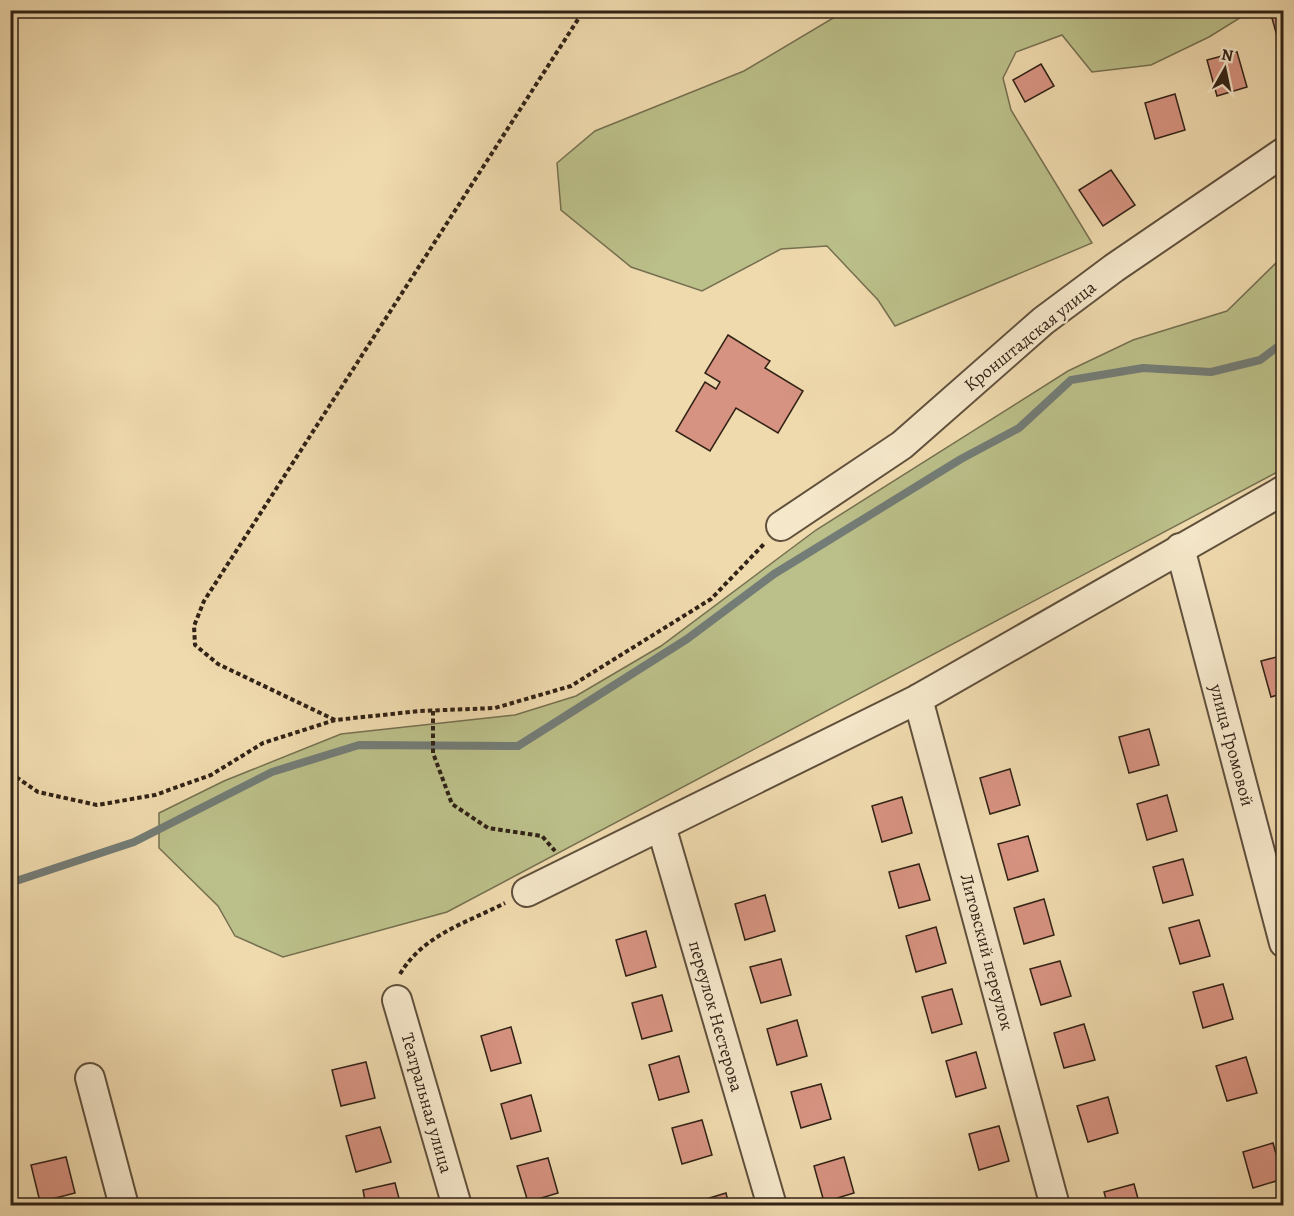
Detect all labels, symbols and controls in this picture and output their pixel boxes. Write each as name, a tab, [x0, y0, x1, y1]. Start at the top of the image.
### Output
north arrow	[1195, 39, 1255, 99]
text: N	[1220, 43, 1235, 67]
street label: Кронштадская улица	[959, 275, 1102, 397]
street label: улица Громовой	[1204, 680, 1260, 809]
street label: Литовский переулок	[955, 871, 1019, 1033]
street label: переулок Нестерова	[683, 938, 749, 1095]
street label: Театральная улица	[396, 1030, 459, 1177]

